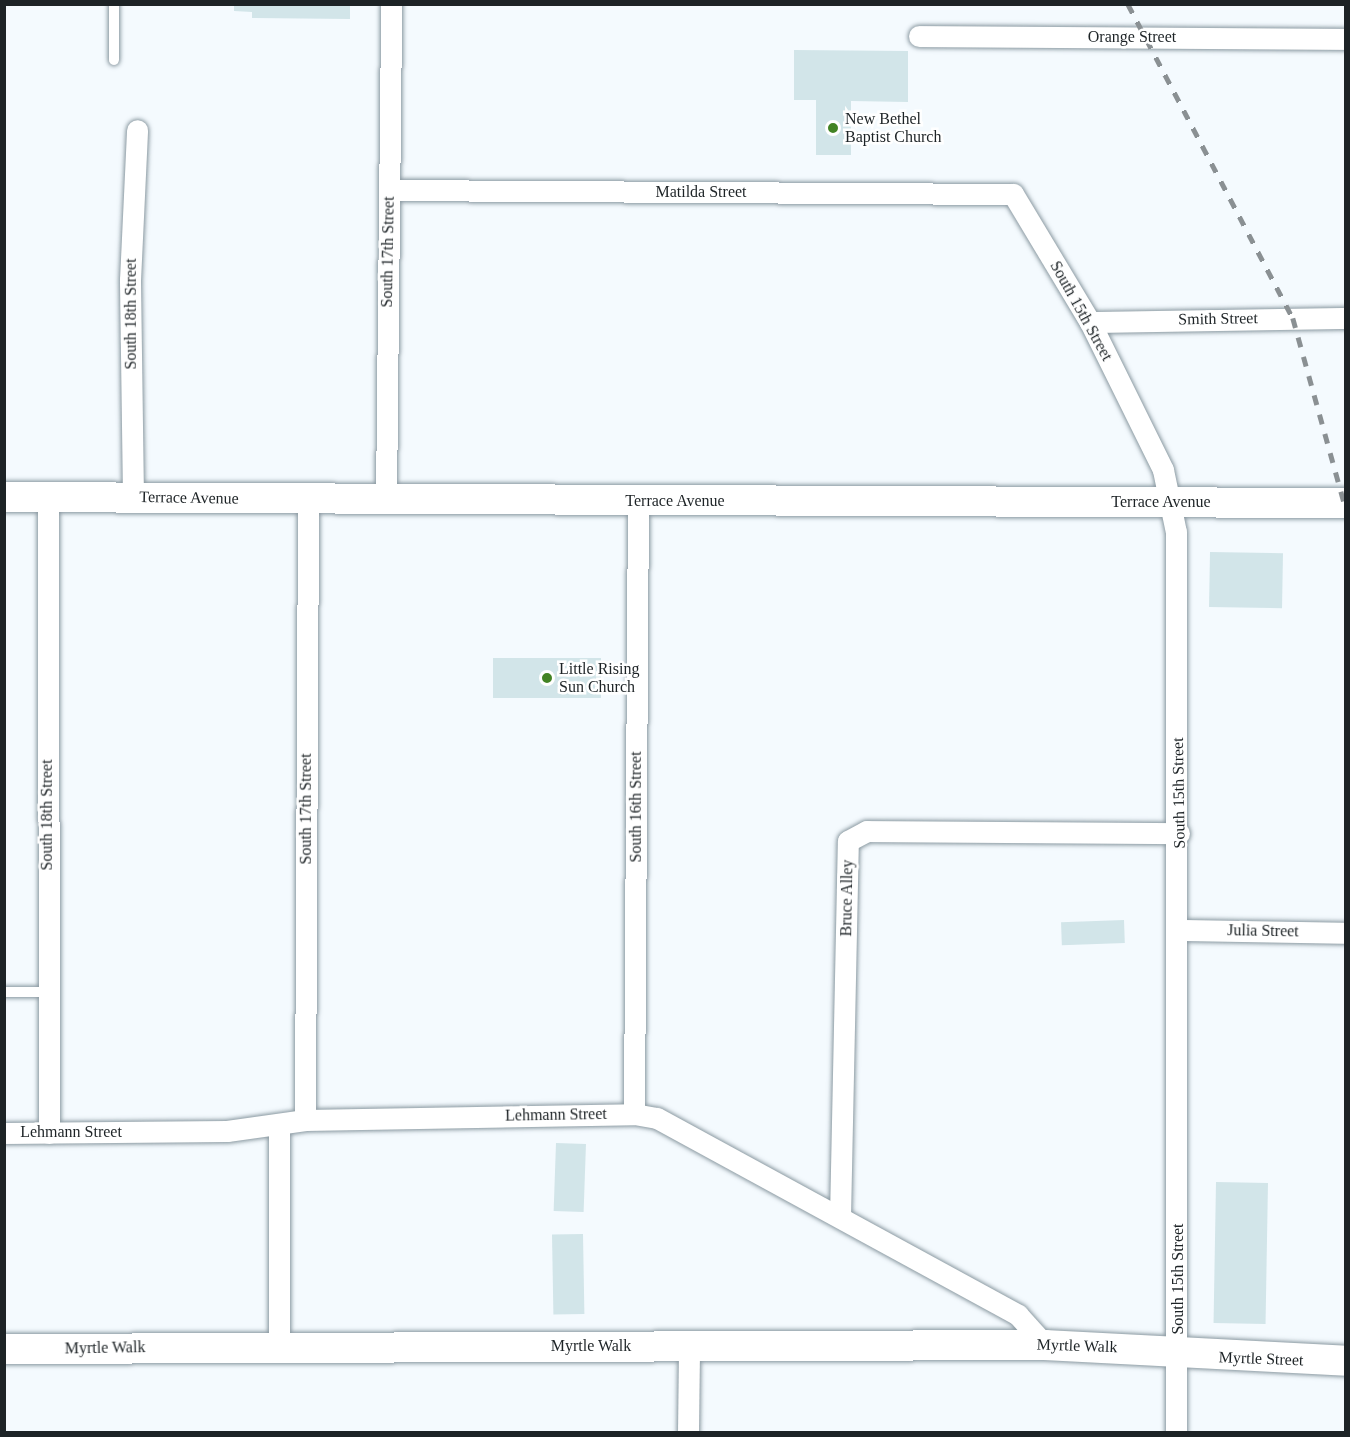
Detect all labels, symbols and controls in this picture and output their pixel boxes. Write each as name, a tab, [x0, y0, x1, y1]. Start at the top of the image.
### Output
street label: Orange Street	[1088, 27, 1176, 47]
place label: New Bethel Baptist Church	[845, 109, 941, 147]
marker: New Bethel Baptist Church	[826, 121, 840, 135]
street label: Matilda Street	[655, 182, 747, 202]
street label: South 17th Street	[377, 196, 399, 308]
street label: South 18th Street	[121, 258, 141, 370]
street label: South 15th Street	[1046, 258, 1116, 364]
street label: Smith Street	[1178, 309, 1258, 329]
street label: Terrace Avenue	[139, 488, 239, 508]
street label: Terrace Avenue	[625, 491, 725, 511]
street label: Terrace Avenue	[1111, 492, 1211, 512]
place label: Little Rising Sun Church	[559, 659, 639, 697]
marker: Little Rising Sun Church	[540, 671, 554, 685]
street label: South 15th Street	[1168, 737, 1190, 849]
street label: South 16th Street	[626, 751, 646, 863]
street label: South 17th Street	[296, 753, 316, 865]
street label: South 18th Street	[37, 759, 57, 871]
street label: Bruce Alley	[837, 859, 857, 937]
street label: Julia Street	[1227, 921, 1299, 941]
street label: Lehmann Street	[505, 1105, 607, 1125]
street label: Lehmann Street	[20, 1122, 122, 1142]
street label: South 15th Street	[1168, 1223, 1188, 1335]
street label: Myrtle Walk	[1036, 1335, 1118, 1357]
street label: Myrtle Walk	[551, 1336, 631, 1356]
street label: Myrtle Walk	[64, 1338, 146, 1358]
street label: Myrtle Street	[1218, 1348, 1304, 1370]

